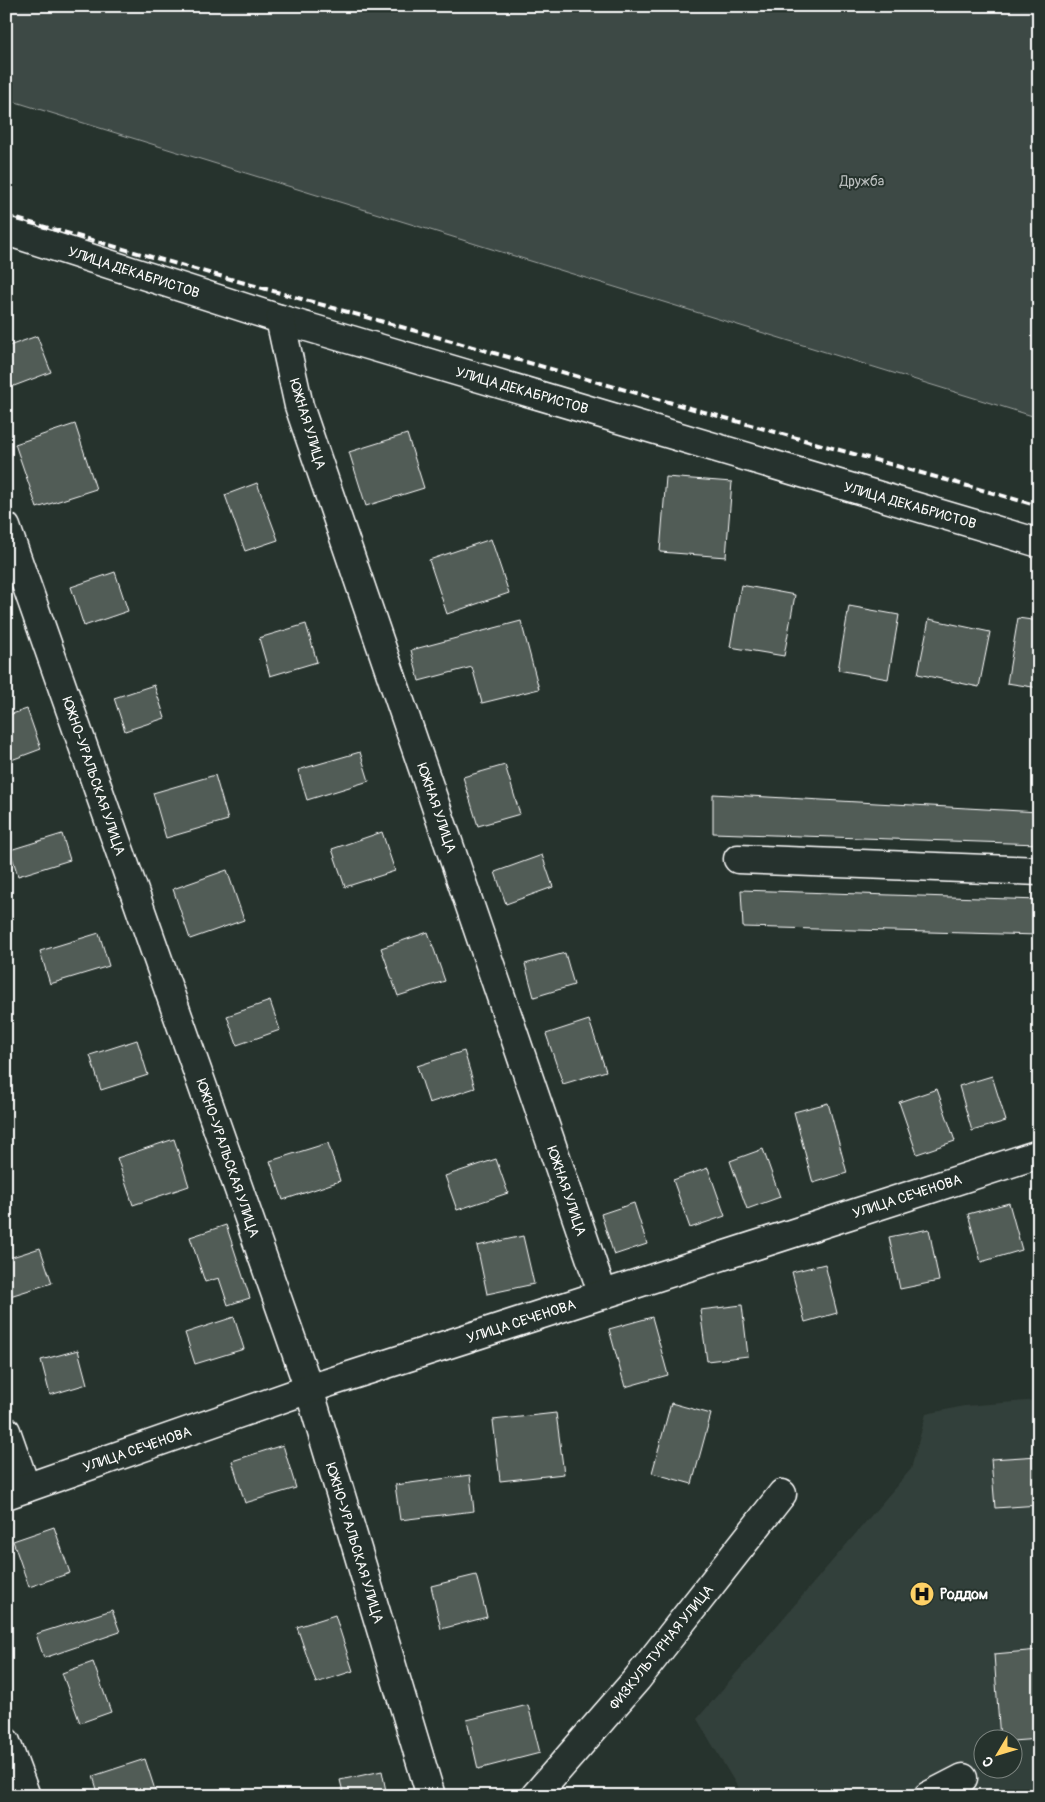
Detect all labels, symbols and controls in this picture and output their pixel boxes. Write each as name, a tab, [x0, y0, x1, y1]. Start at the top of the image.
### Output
park label: Дружба	[839, 173, 884, 190]
street label: УЛИЦА ДЕКАБРИСТОВ	[66, 243, 202, 302]
street label: УЛИЦА ДЕКАБРИСТОВ	[454, 363, 590, 418]
street label: ЮЖНАЯ УЛИЦА	[286, 377, 329, 471]
street label: УЛИЦА ДЕКАБРИСТОВ	[842, 478, 978, 533]
street label: ЮЖНО-УРАЛЬСКАЯ УЛИЦА	[58, 695, 129, 858]
street label: ЮЖНАЯ УЛИЦА	[413, 761, 460, 855]
street label: ЮЖНО-УРАЛЬСКАЯ УЛИЦА	[192, 1077, 263, 1240]
street label: ЮЖНАЯ УЛИЦА	[543, 1144, 590, 1238]
street label: УЛИЦА СЕЧЕНОВА	[850, 1171, 964, 1222]
street label: УЛИЦА СЕЧЕНОВА	[464, 1296, 578, 1347]
street label: УЛИЦА СЕЧЕНОВА	[81, 1423, 194, 1476]
street label: ЮЖНО-УРАЛЬСКАЯ УЛИЦА	[322, 1461, 387, 1625]
street label: ФИЗКУЛЬТУРНАЯ УЛИЦА	[606, 1581, 717, 1713]
hospital icon: Роддом	[909, 1581, 935, 1607]
place label: Роддом	[940, 1586, 988, 1603]
north arrow	[972, 1730, 1022, 1780]
text: С	[979, 1753, 998, 1770]

